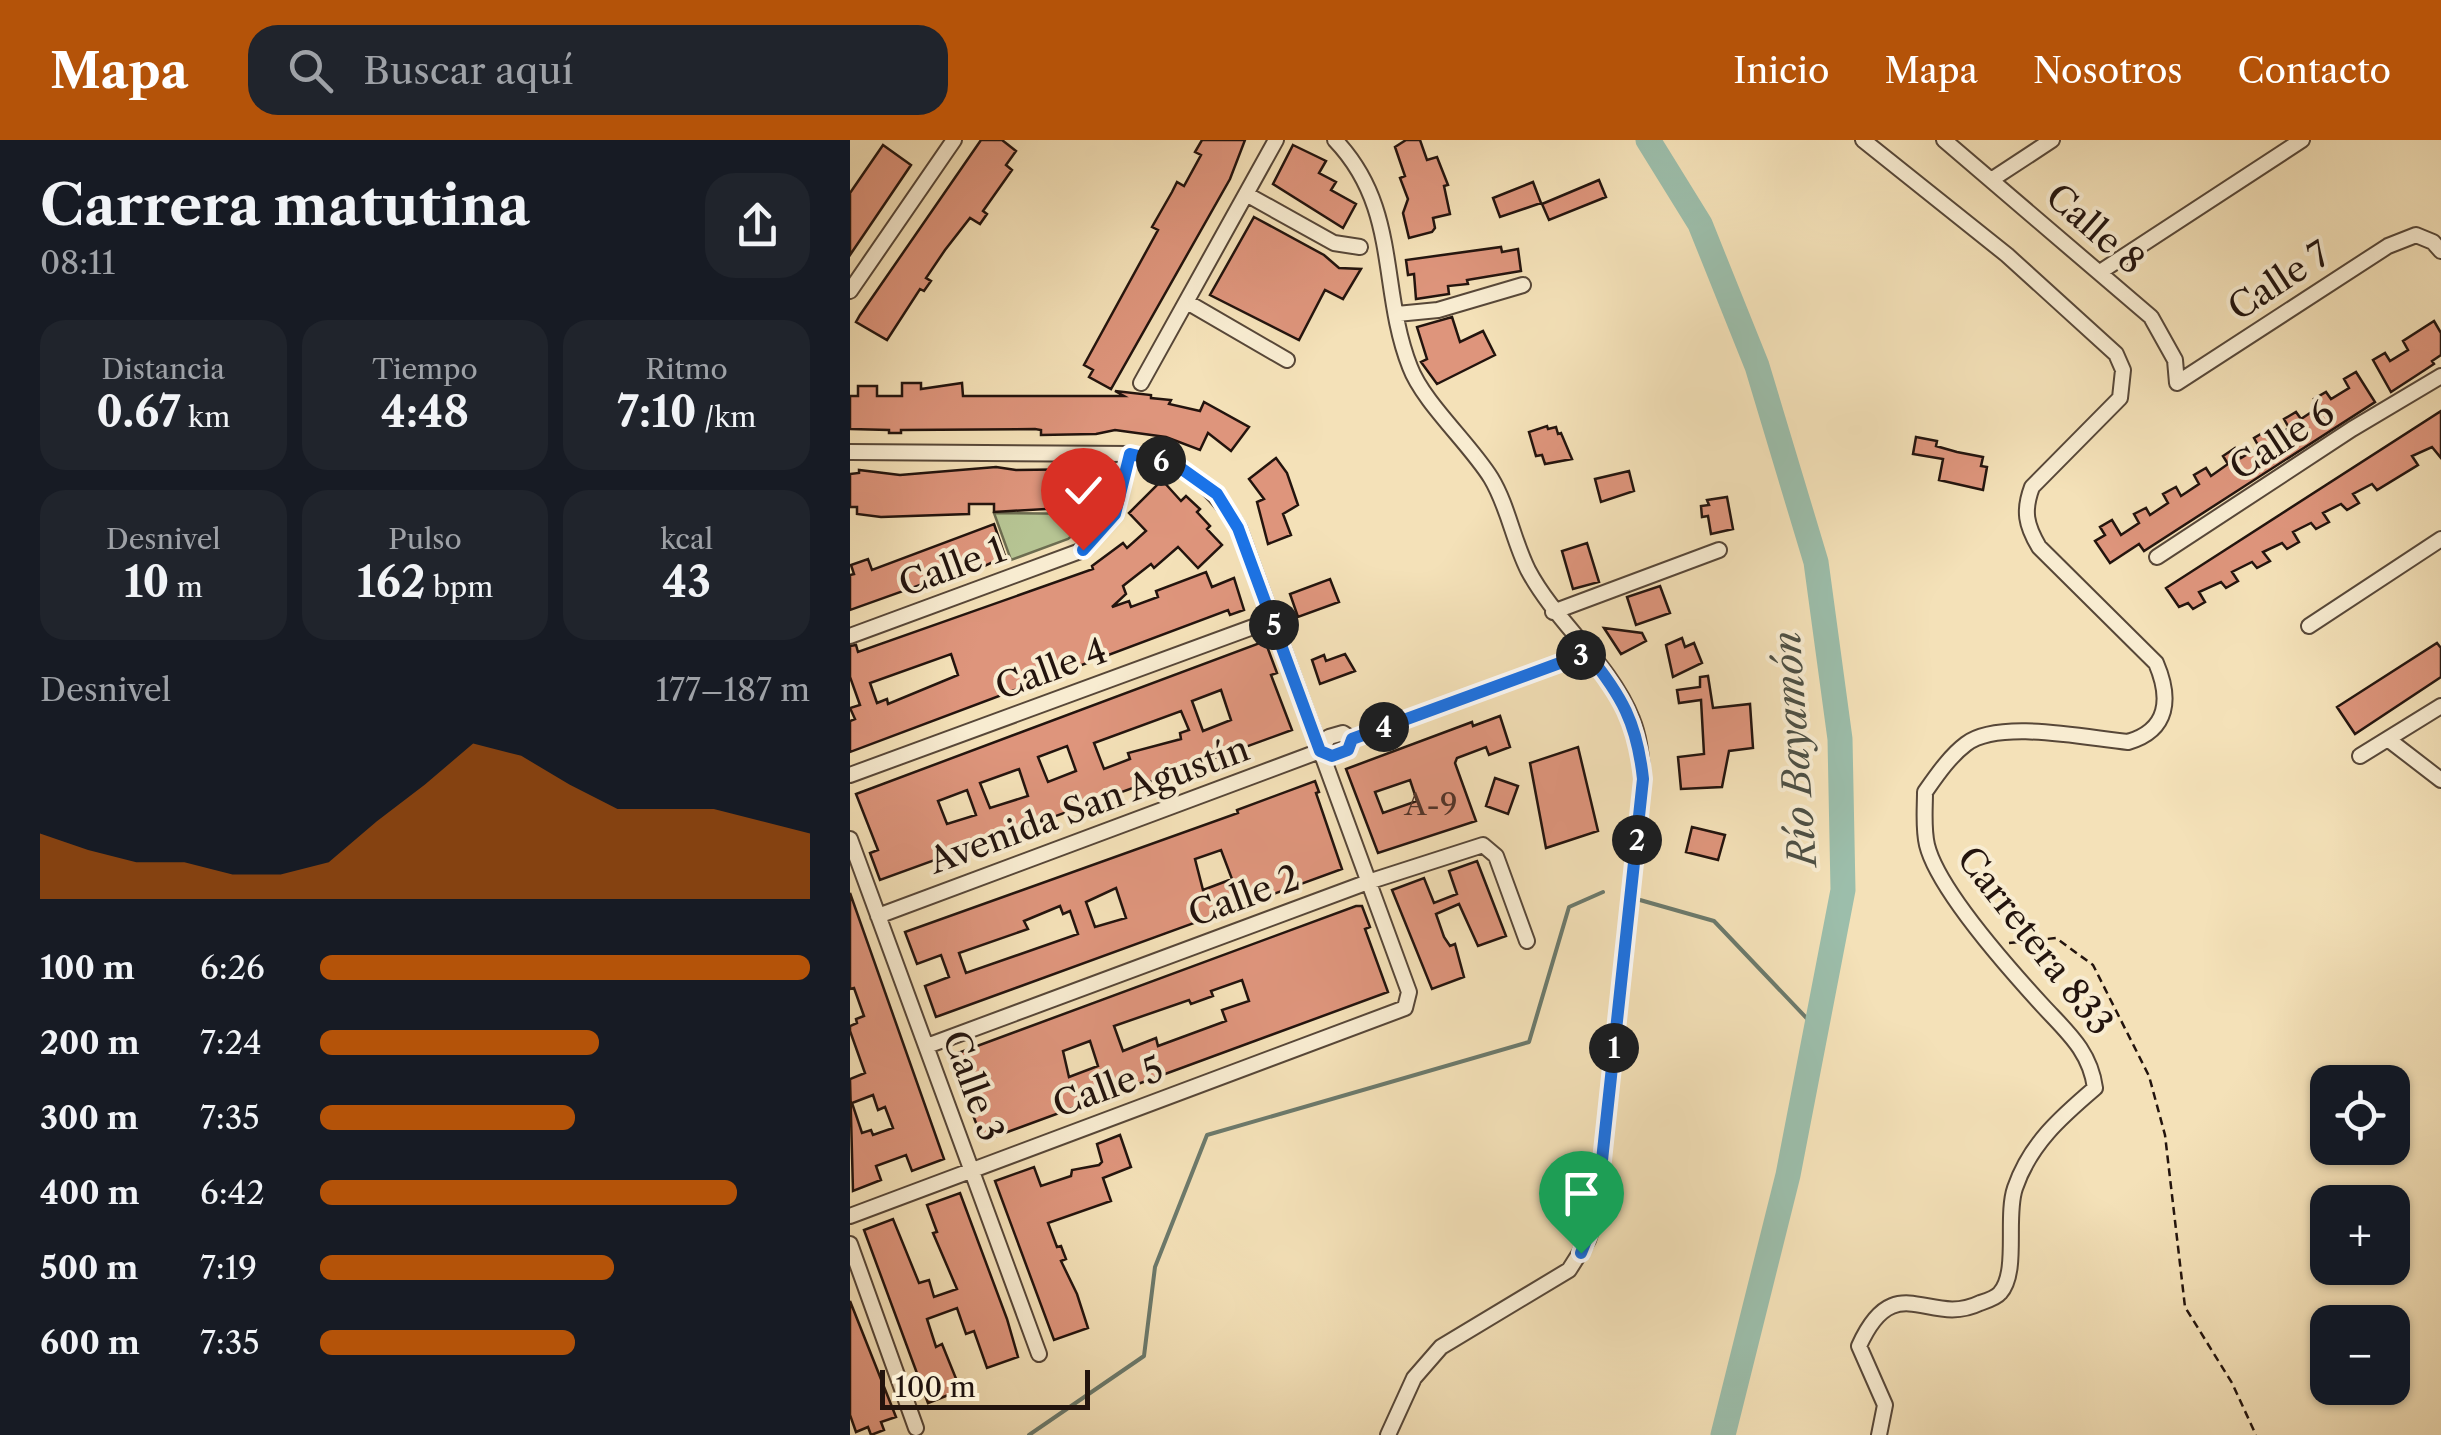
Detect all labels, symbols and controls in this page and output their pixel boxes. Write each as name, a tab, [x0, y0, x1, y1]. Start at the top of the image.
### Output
search box	[248, 25, 948, 115]
text: Mapa	[50, 41, 188, 100]
icon: search	[283, 43, 338, 98]
text: Buscar aquí	[363, 47, 573, 94]
text: Inicio	[1733, 49, 1829, 92]
text: Mapa	[1884, 49, 1978, 92]
text: Nosotros	[2033, 49, 2183, 92]
text: Contacto	[2238, 49, 2391, 92]
text: Carrera matutina	[40, 172, 530, 239]
button: share	[705, 173, 810, 278]
street label: Calle 8	[2037, 174, 2153, 283]
street label: Calle 7	[2220, 232, 2338, 329]
text: 08:11	[40, 243, 115, 282]
text: Distancia	[102, 352, 225, 386]
text: Tiempo	[372, 352, 478, 386]
text: Ritmo	[646, 352, 728, 386]
text: 0.67	[96, 386, 181, 438]
text: 4:48	[381, 386, 469, 438]
text: 7:10	[617, 386, 697, 438]
street label: Calle 6	[2222, 390, 2342, 489]
text: km	[181, 400, 230, 434]
text: /km	[697, 400, 756, 434]
pin: 6	[1136, 436, 1186, 486]
text: 6	[1153, 444, 1169, 478]
pin	[1041, 448, 1126, 551]
icon: check	[1056, 463, 1111, 518]
text: Desnivel	[106, 522, 221, 556]
text: Pulso	[388, 522, 462, 556]
text: kcal	[660, 522, 713, 556]
street label: Calle 1	[893, 527, 1011, 606]
text: 10	[124, 556, 169, 608]
text: 162	[357, 556, 426, 608]
text: 43	[662, 556, 711, 608]
text: m	[169, 570, 203, 604]
text: bpm	[426, 570, 493, 604]
pin: 5	[1249, 600, 1299, 650]
text: 5	[1266, 608, 1282, 642]
street label: Calle 4	[989, 629, 1112, 708]
pin: 3	[1556, 630, 1606, 680]
water label: Río Bayamón	[1763, 630, 1826, 871]
text: 3	[1573, 638, 1589, 672]
text: Desnivel	[40, 670, 171, 709]
text: 177–187 m	[656, 670, 810, 709]
pin: 4	[1359, 702, 1409, 752]
text: 4	[1376, 710, 1392, 744]
street label: Avenida San Agustín	[922, 727, 1255, 883]
house number: A-9	[1403, 786, 1458, 823]
pin: 2	[1612, 815, 1662, 865]
text: 2	[1629, 823, 1645, 857]
street label: Carretera 833	[1948, 838, 2122, 1043]
street label: Calle 2	[1182, 856, 1305, 935]
text: 100 m	[40, 948, 135, 987]
text: 6:26	[200, 948, 265, 987]
text: 200 m	[40, 1023, 140, 1062]
text: 7:24	[200, 1023, 262, 1062]
pin: 1	[1589, 1023, 1639, 1073]
street label: Calle 3	[934, 1025, 1013, 1147]
text: 1	[1608, 1031, 1620, 1065]
street label: Calle 5	[1047, 1047, 1169, 1126]
map controls	[2310, 1065, 2410, 1405]
button: locate	[2310, 1065, 2410, 1165]
text: 300 m	[40, 1098, 139, 1137]
text: 7:35	[200, 1098, 260, 1137]
pin	[1539, 1151, 1624, 1254]
icon: arrive	[1554, 1166, 1609, 1221]
text: 400 m	[40, 1173, 140, 1212]
text: 6:42	[200, 1173, 265, 1212]
button: +	[2310, 1185, 2410, 1285]
text: 500 m	[40, 1248, 138, 1287]
text: 7:19	[200, 1248, 257, 1287]
button: −	[2310, 1305, 2410, 1405]
text: 600 m	[40, 1323, 140, 1362]
text: 7:35	[200, 1323, 260, 1362]
scale bar	[880, 1365, 1090, 1410]
text: 100 m	[895, 1370, 976, 1404]

